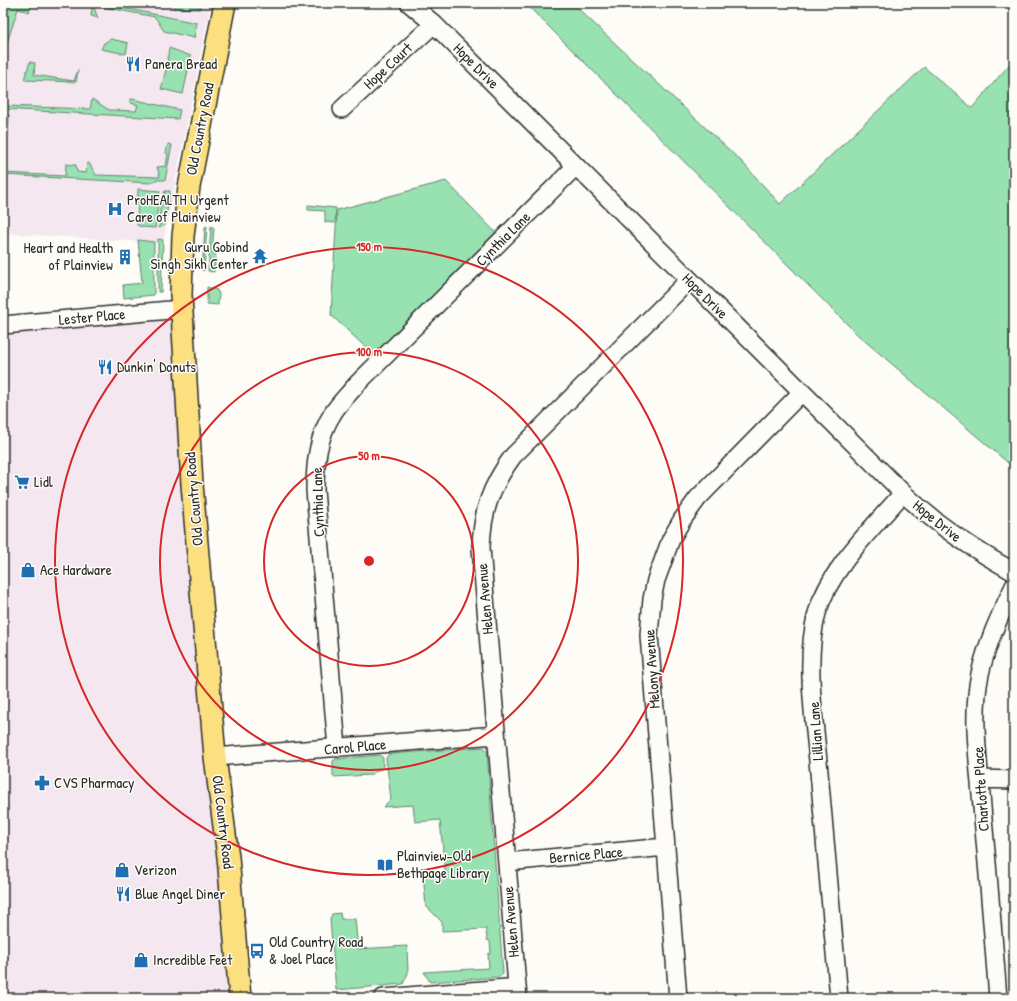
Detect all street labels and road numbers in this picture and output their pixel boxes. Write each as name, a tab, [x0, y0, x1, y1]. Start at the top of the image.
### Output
street label: Hope Court	[359, 37, 417, 94]
street label: Hope Drive	[449, 38, 504, 93]
street label: Old Country Road	[180, 81, 219, 177]
street label: Cynthia Lane	[471, 207, 535, 271]
street label: Hope Drive	[678, 268, 733, 323]
street label: Lester Place	[58, 303, 126, 330]
street label: Old Country Road	[179, 451, 208, 547]
street label: Cynthia Lane	[306, 467, 329, 537]
street label: Hope Drive	[909, 494, 966, 547]
street label: Helen Avenue	[471, 563, 498, 635]
street label: Melony Avenue	[638, 629, 665, 709]
street label: Lillian Lane	[803, 701, 828, 761]
street label: Carol Place	[323, 733, 387, 760]
street label: Charlotte Place	[967, 746, 994, 832]
street label: Old Country Road	[207, 774, 240, 870]
street label: Bernice Place	[548, 841, 624, 868]
street label: Helen Avenue	[497, 886, 524, 958]

